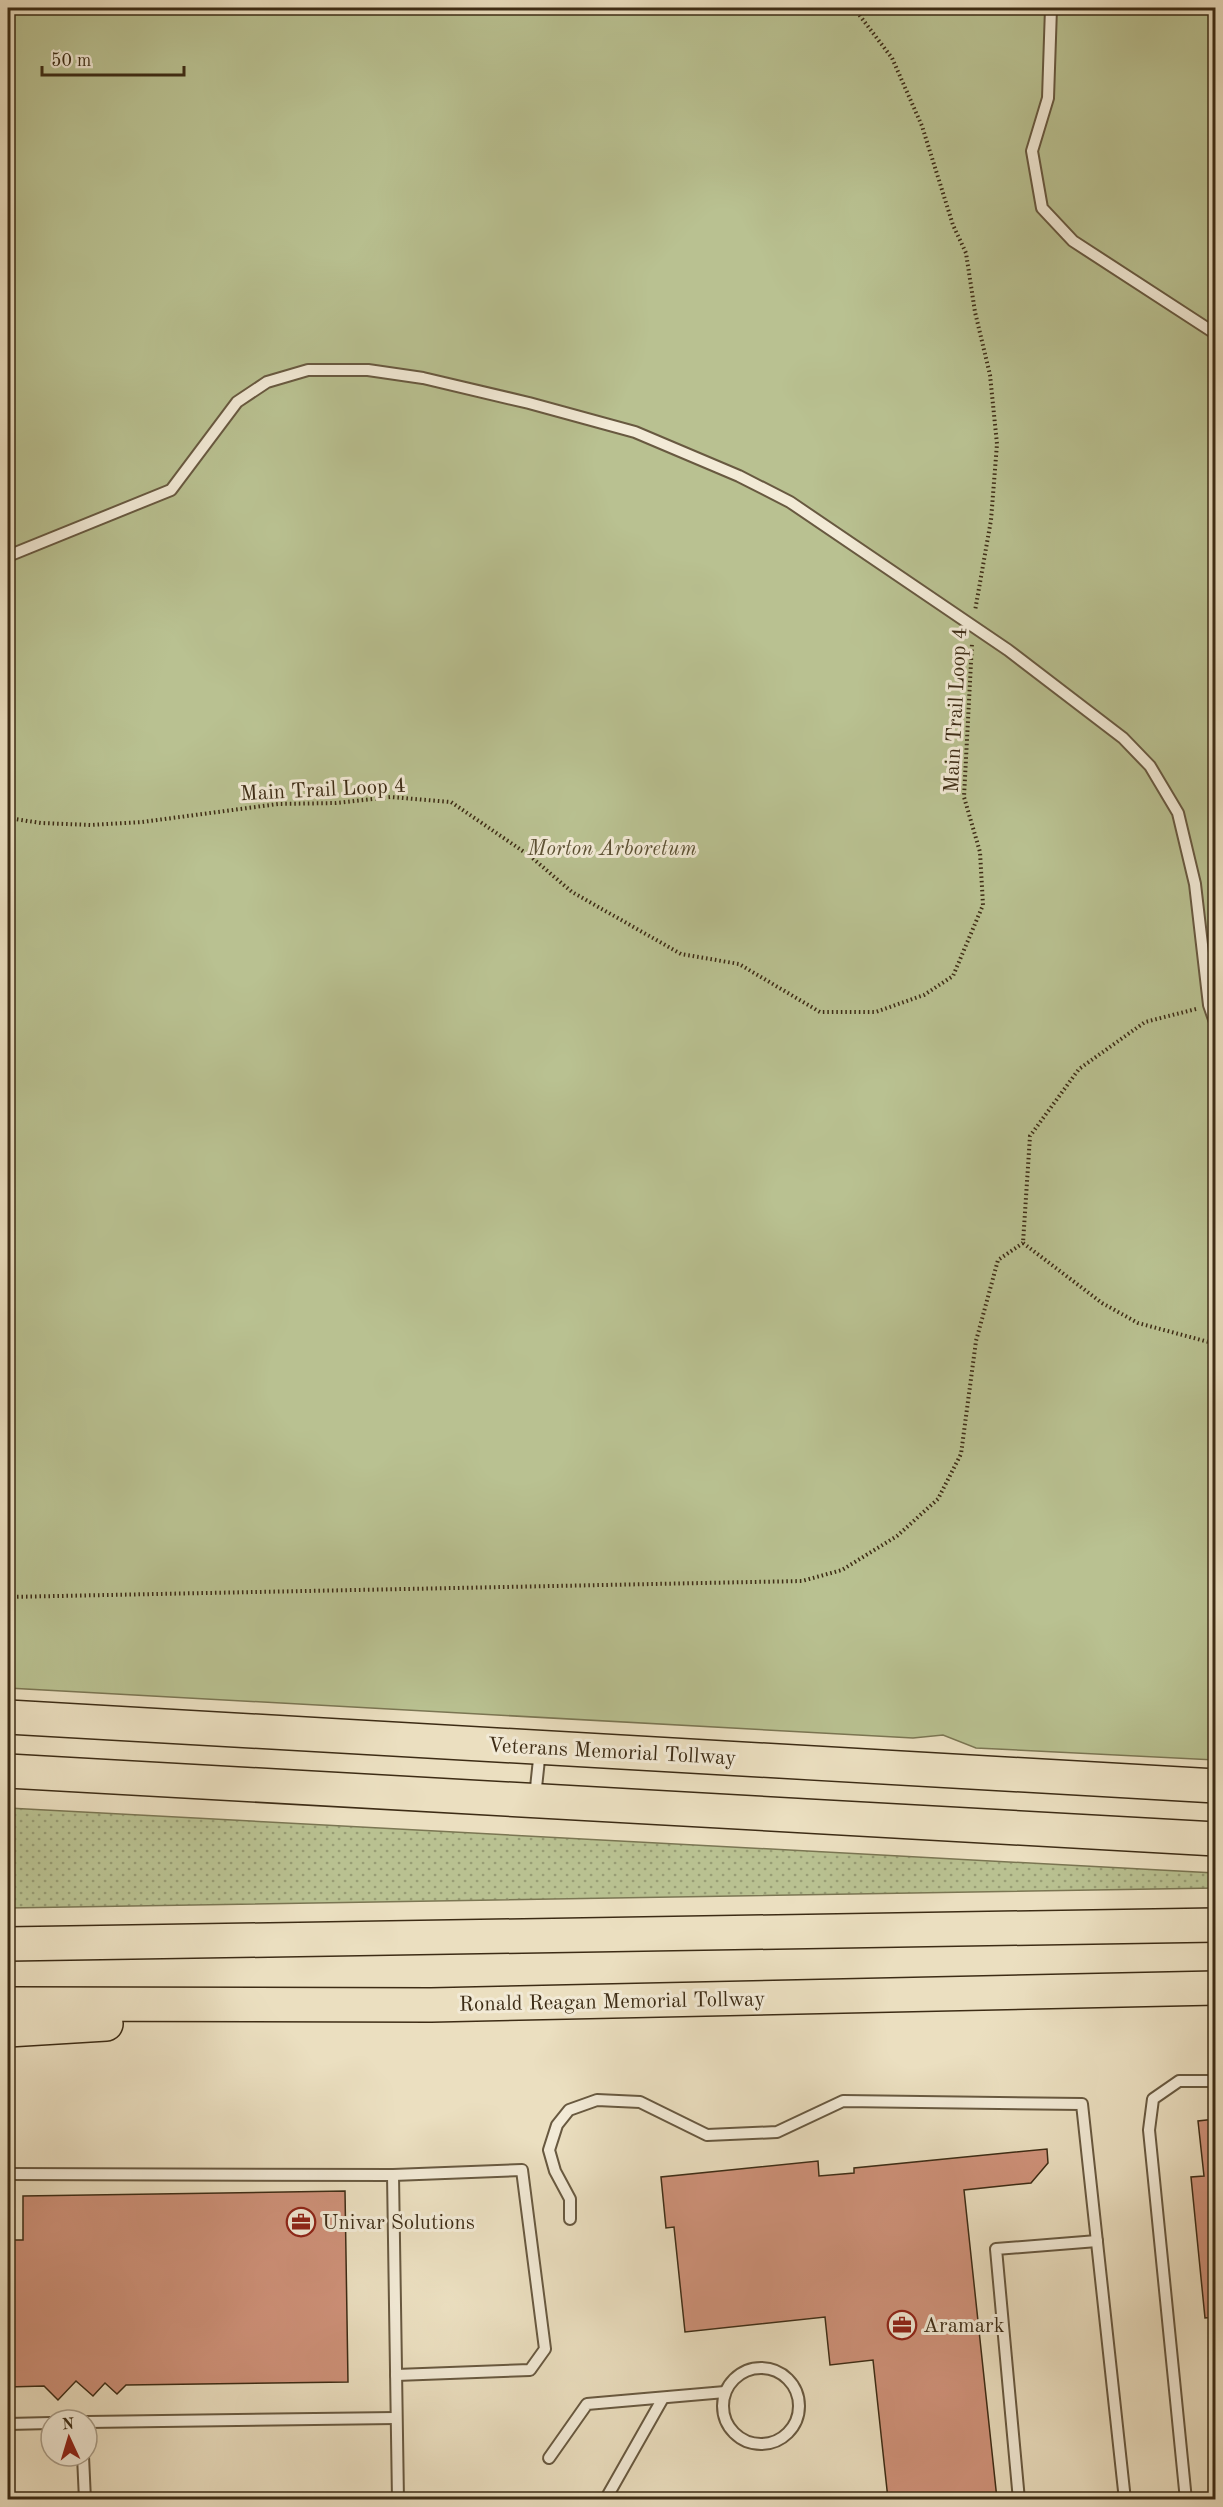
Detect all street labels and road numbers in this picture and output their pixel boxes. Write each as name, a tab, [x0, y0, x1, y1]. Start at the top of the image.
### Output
street label: Main Trail Loop 4	[942, 627, 971, 793]
street label: Main Trail Loop 4	[240, 776, 406, 805]
street label: Veterans Memorial Tollway	[487, 1736, 737, 1769]
street label: Ronald Reagan Memorial Tollway	[459, 1989, 765, 2016]

